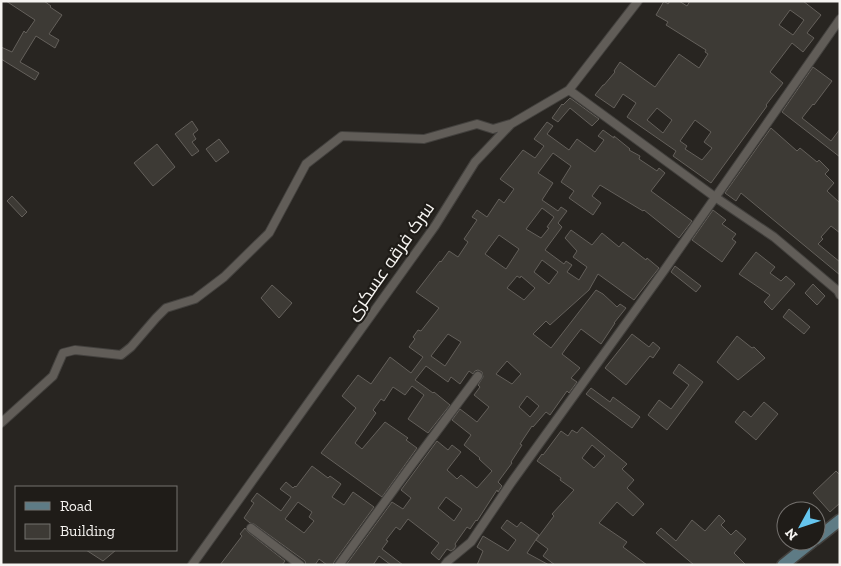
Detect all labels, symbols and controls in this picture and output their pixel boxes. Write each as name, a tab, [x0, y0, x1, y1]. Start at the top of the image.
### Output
street label: سرک فرقه عسکری	[341, 198, 439, 324]
legend	[15, 486, 178, 551]
text: Road	[60, 497, 93, 515]
north arrow	[776, 501, 826, 551]
text: Building	[60, 522, 115, 540]
text: N	[781, 524, 801, 544]

